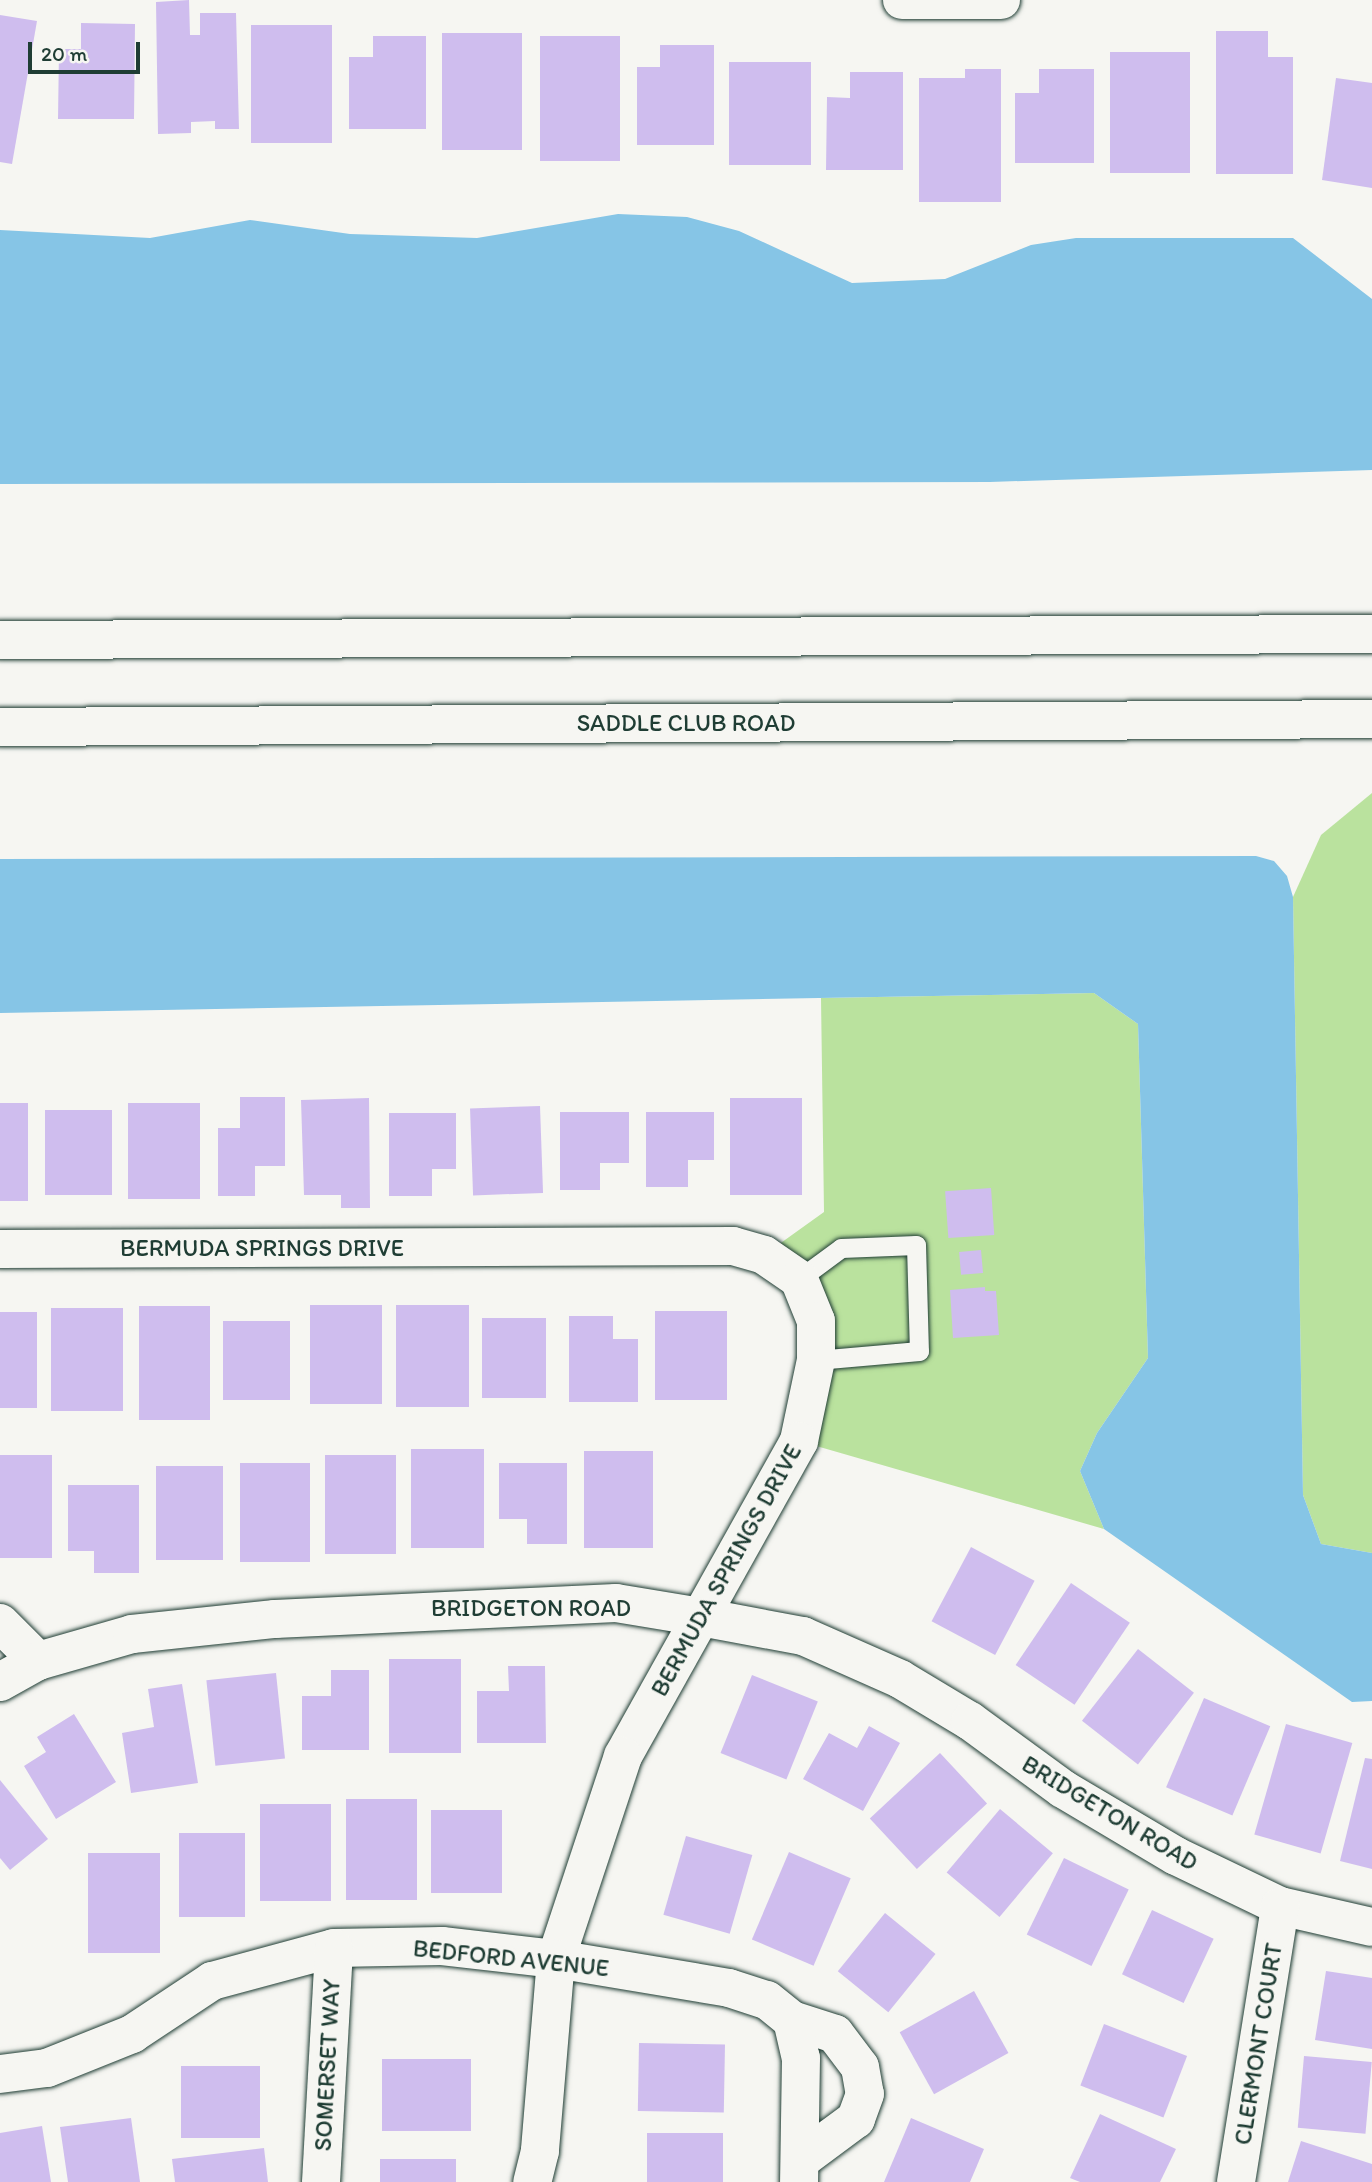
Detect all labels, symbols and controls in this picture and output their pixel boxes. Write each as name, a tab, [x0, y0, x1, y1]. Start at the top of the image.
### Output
scale bar	[32, 28, 144, 72]
text: 20 m	[41, 41, 87, 66]
street label: SADDLE CLUB ROAD	[577, 709, 795, 737]
street label: BERMUDA SPRINGS DRIVE	[120, 1234, 404, 1262]
street label: BERMUDA SPRINGS DRIVE	[644, 1438, 808, 1702]
street label: BRIDGETON ROAD	[431, 1594, 631, 1622]
street label: BRIDGETON ROAD	[1017, 1749, 1203, 1877]
street label: BEDFORD AVENUE	[412, 1933, 610, 1983]
street label: CLERMONT COURT	[1228, 1941, 1288, 2147]
street label: SOMERSET WAY	[308, 1978, 346, 2152]

